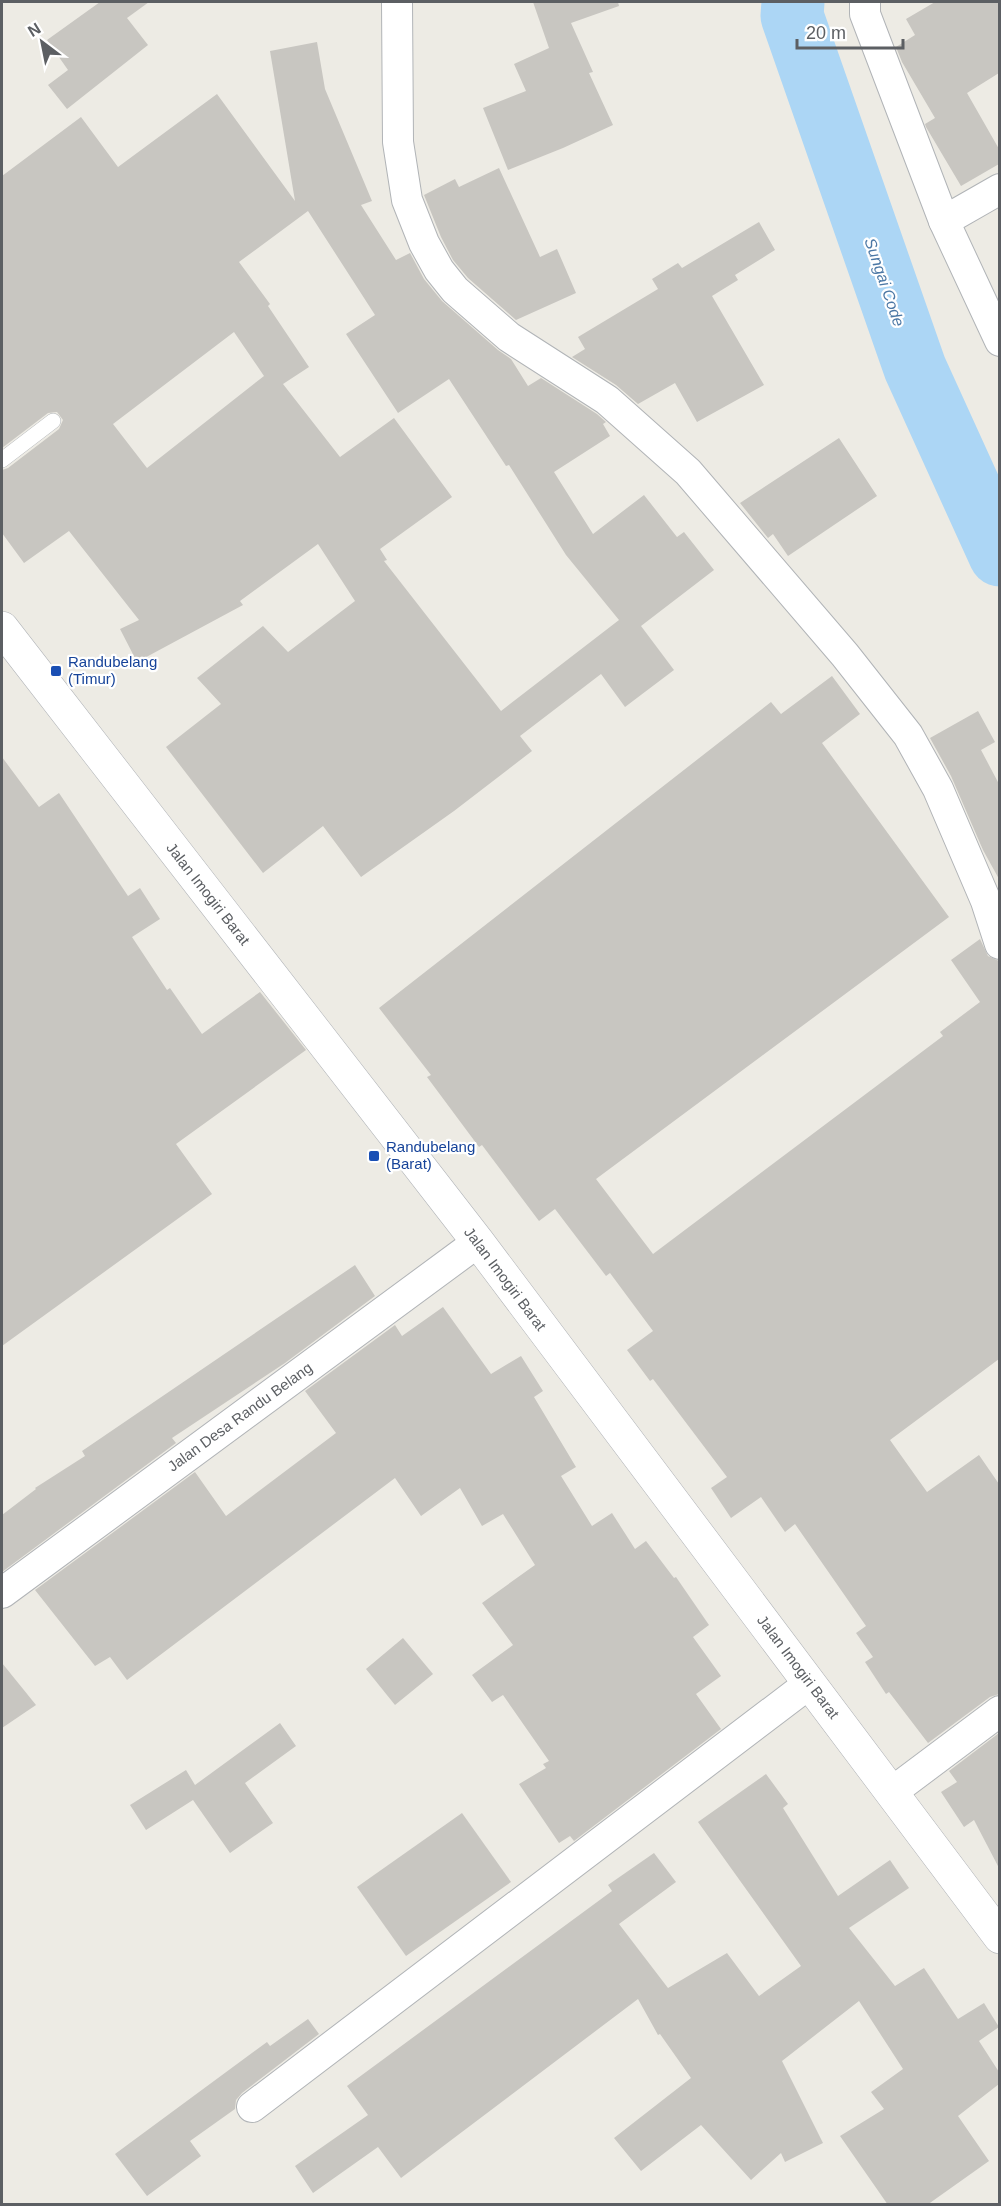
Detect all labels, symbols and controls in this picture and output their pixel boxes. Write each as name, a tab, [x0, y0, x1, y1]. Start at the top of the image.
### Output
north arrow	[12, 12, 72, 72]
scale bar	[797, 12, 904, 50]
text: N	[25, 19, 44, 40]
text: 20 m	[806, 23, 846, 43]
water label: Sungai Code	[861, 236, 908, 329]
place label: Randubelang (Timur)	[68, 653, 157, 687]
marker: Randubelang (Timur)	[49, 664, 63, 678]
street label: Jalan Imogiri Barat	[163, 839, 254, 949]
place label: Randubelang (Barat)	[386, 1138, 475, 1172]
marker: Randubelang (Barat)	[367, 1149, 381, 1163]
street label: Jalan Imogiri Barat	[461, 1224, 550, 1334]
street label: Jalan Desa Randu Belang	[164, 1358, 315, 1475]
street label: Jalan Imogiri Barat	[754, 1612, 843, 1722]

